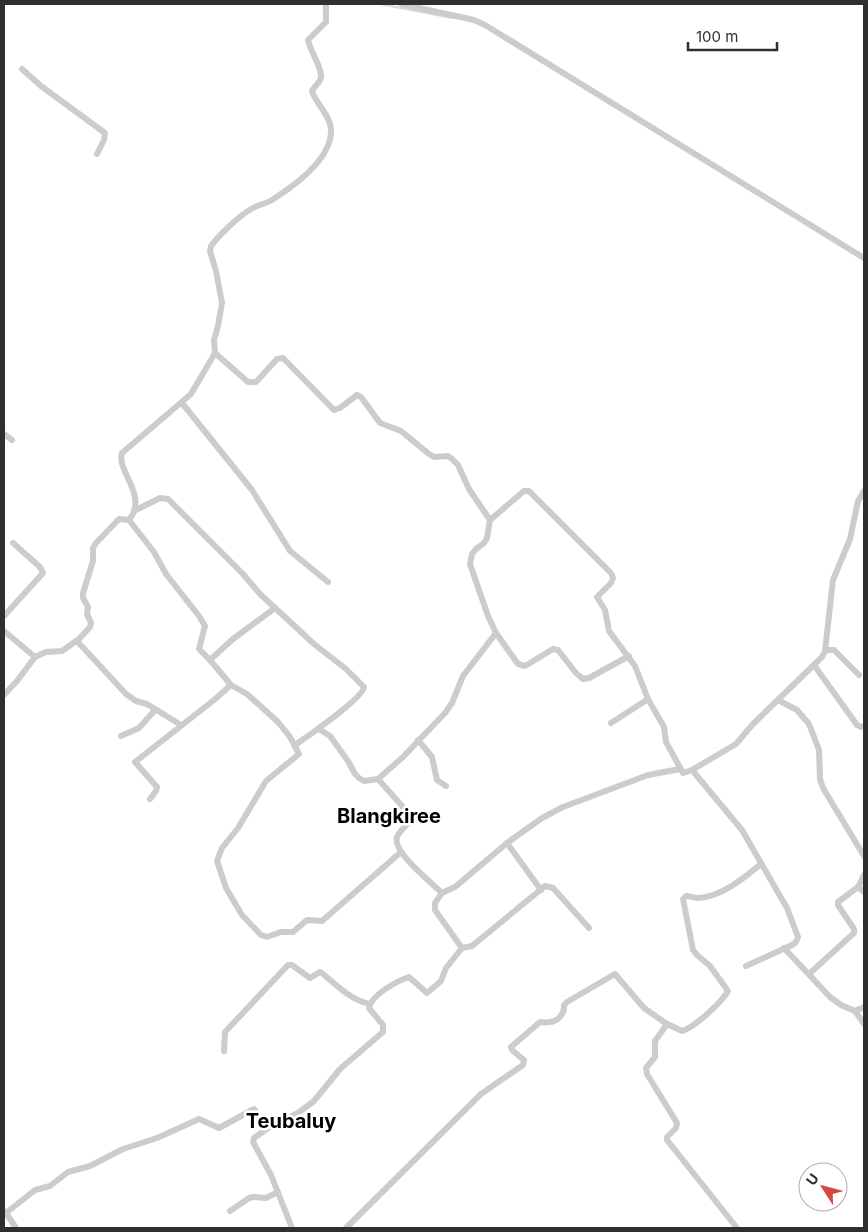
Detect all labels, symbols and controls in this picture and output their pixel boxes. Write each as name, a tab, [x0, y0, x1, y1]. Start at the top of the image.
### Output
scale bar	[688, 20, 777, 52]
text: 100 m	[696, 27, 738, 46]
district label: Blangkiree	[337, 804, 441, 828]
district label: Teubaluy	[246, 1109, 336, 1133]
north arrow	[798, 1162, 848, 1212]
text: U	[802, 1170, 822, 1188]

